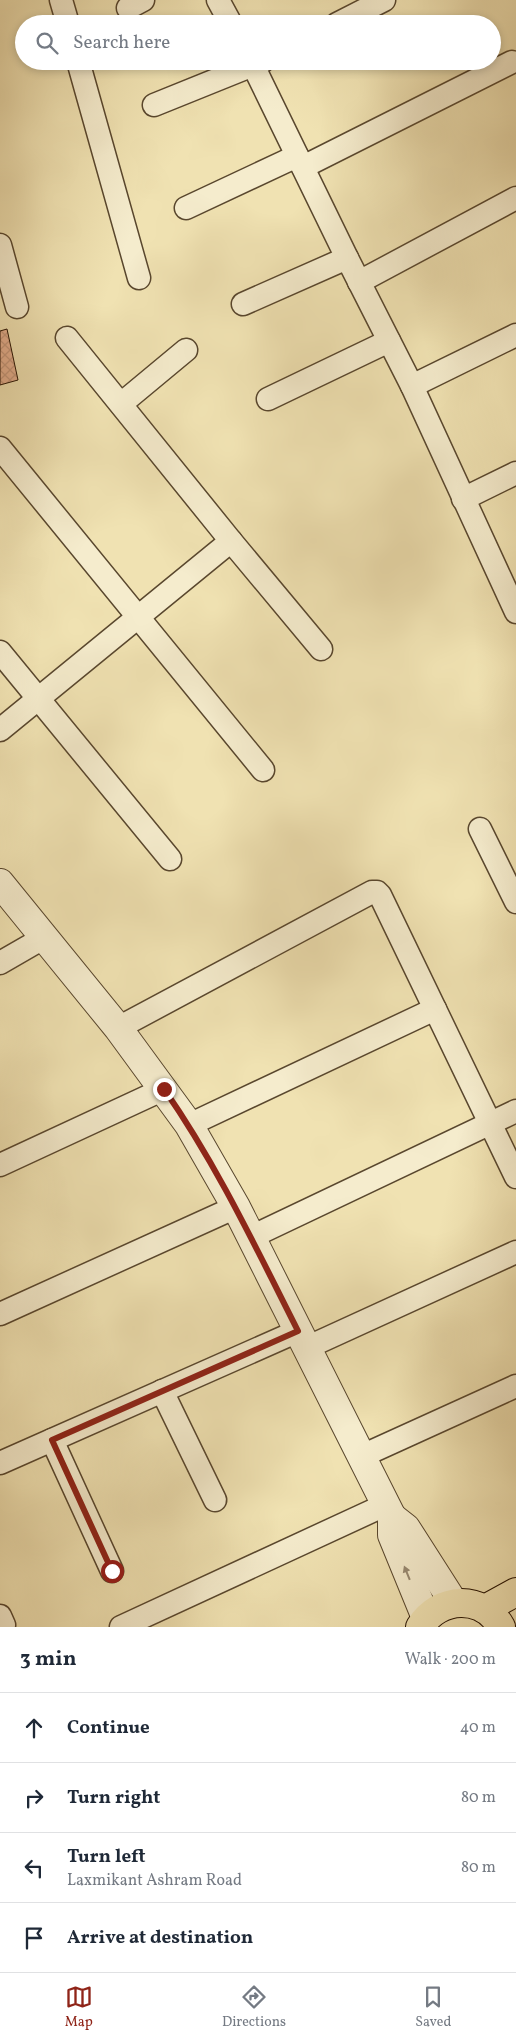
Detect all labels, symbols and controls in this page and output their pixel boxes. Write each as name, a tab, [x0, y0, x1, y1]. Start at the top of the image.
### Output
search box	[15, 15, 501, 70]
icon: search	[33, 29, 61, 57]
text: Search here	[73, 30, 170, 56]
route end	[153, 1078, 176, 1101]
route start	[101, 1560, 124, 1583]
one-way arrow	[403, 1566, 411, 1580]
text: 3 min	[20, 1645, 76, 1674]
text: Walk · 200 m	[405, 1649, 496, 1671]
icon: ahead	[20, 1714, 48, 1742]
text: Continue	[67, 1715, 150, 1741]
text: 40 m	[460, 1717, 496, 1739]
icon: right	[20, 1784, 48, 1812]
text: Turn right	[67, 1785, 160, 1811]
text: 80 m	[461, 1787, 496, 1809]
text: Turn left	[67, 1844, 146, 1870]
icon: left	[20, 1854, 48, 1882]
text: 80 m	[461, 1857, 496, 1879]
text: Laxmikant Ashram Road	[67, 1870, 242, 1892]
icon: arrive	[20, 1924, 48, 1952]
text: Arrive at destination	[67, 1925, 253, 1951]
tab: Map	[65, 1983, 93, 2032]
tab: Directions	[222, 1983, 286, 2032]
tab: Saved	[415, 1983, 451, 2032]

